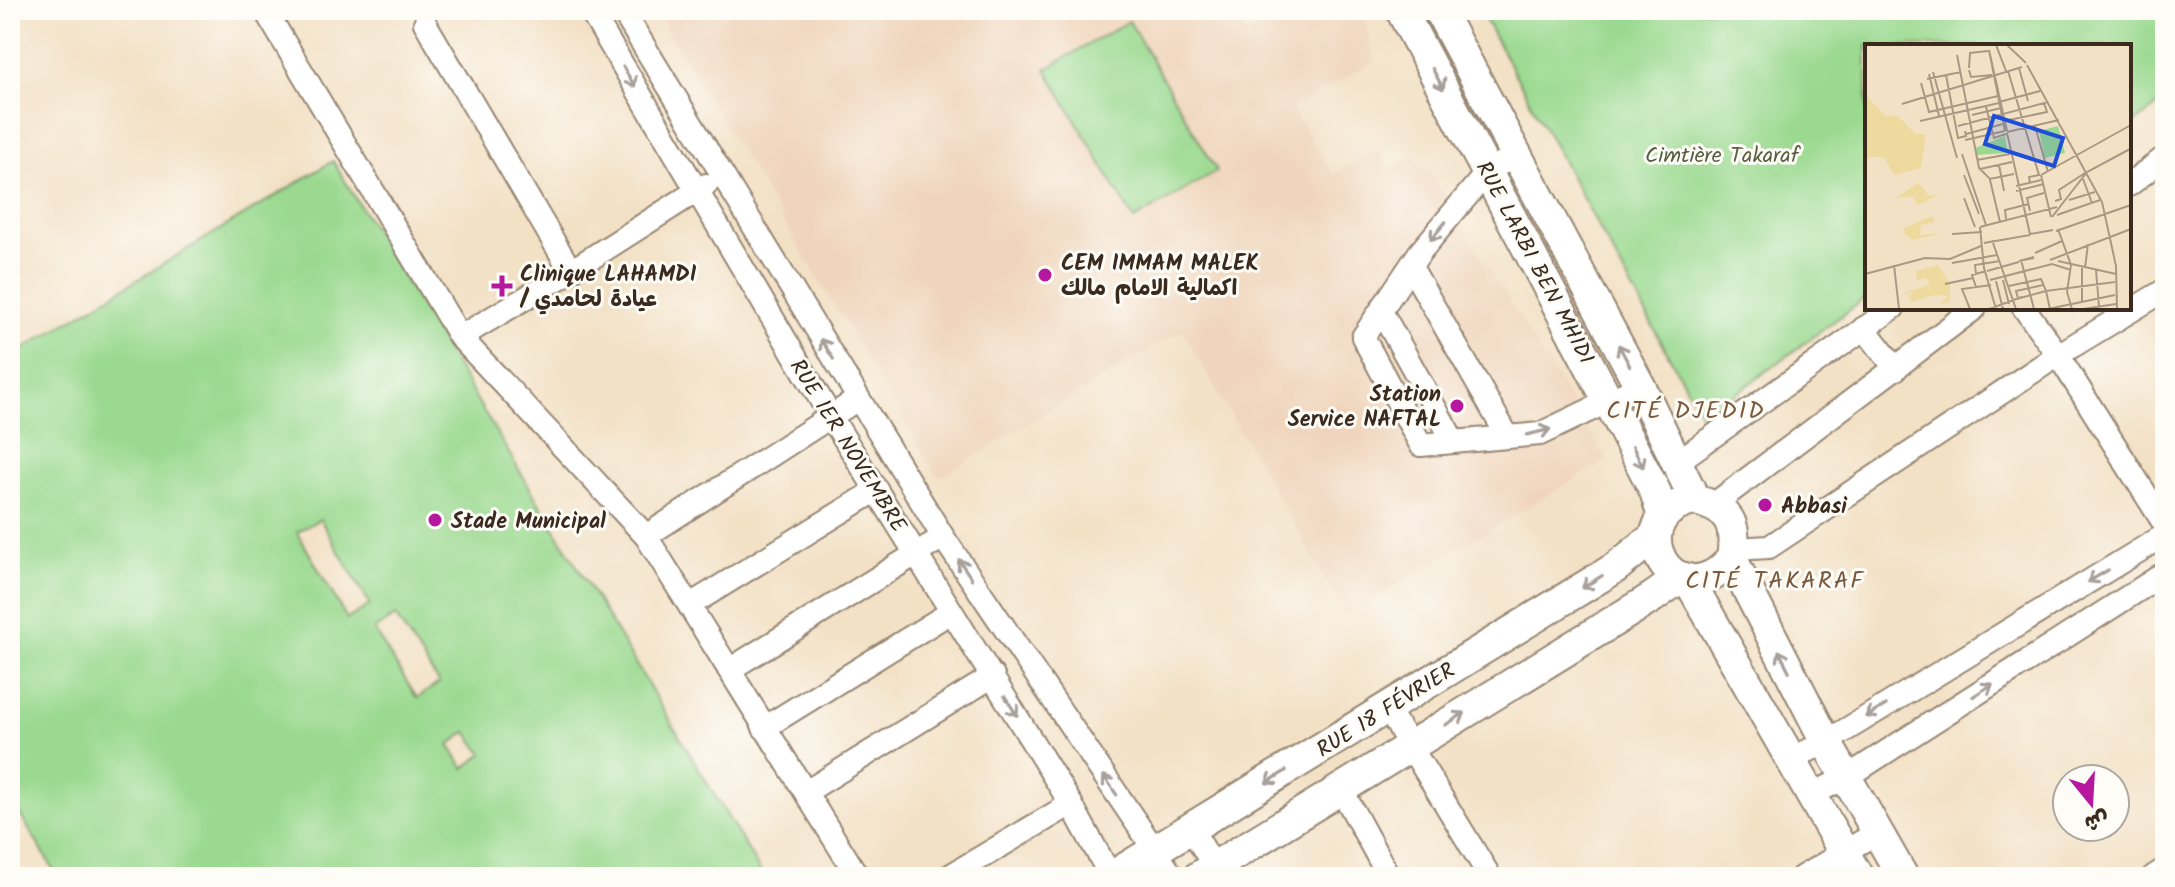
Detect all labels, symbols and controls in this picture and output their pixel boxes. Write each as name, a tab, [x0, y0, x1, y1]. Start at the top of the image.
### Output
inset map	[1865, 44, 2131, 310]
one-way arrow	[622, 65, 637, 89]
one-way arrow	[1431, 66, 1447, 90]
park label: Cimtière Takaraf	[1645, 139, 1802, 174]
street label: RUE LARBI BEN MHIDI	[1465, 155, 1602, 371]
one-way arrow	[1429, 220, 1447, 240]
place label: CEM IMMAM MALEK اكمالية الامام مالك	[1061, 247, 1259, 307]
place label: Clinique LAHAMDI / عيادة لحامدي	[519, 258, 697, 318]
marker: CEM IMMAM MALEK اكمالية الامام مالك	[1036, 266, 1054, 284]
marker: Clinique LAHAMDI / عيادة لحامدي	[491, 275, 513, 297]
one-way arrow	[818, 338, 834, 361]
one-way arrow	[1615, 343, 1631, 367]
street label: RUE 1ER NOVEMBRE	[779, 353, 915, 541]
place label: Station Service NAFTAL	[1288, 378, 1441, 438]
district label: CITÉ DJEDID	[1606, 392, 1766, 431]
marker: Station Service NAFTAL	[1448, 397, 1466, 415]
one-way arrow	[1526, 423, 1551, 438]
one-way arrow	[1630, 445, 1646, 469]
place label: Abbasi	[1781, 490, 1848, 525]
marker: Abbasi	[1756, 496, 1774, 514]
place label: Stade Municipal	[451, 505, 606, 540]
marker: Stade Municipal	[426, 511, 444, 529]
one-way arrow	[957, 559, 973, 581]
district label: CITÉ TAKARAF	[1685, 562, 1865, 601]
one-way arrow	[2087, 568, 2110, 584]
one-way arrow	[1581, 574, 1604, 590]
one-way arrow	[1776, 650, 1792, 674]
street label: RUE 18 FÉVRIER	[1310, 654, 1463, 768]
one-way arrow	[1971, 681, 1994, 697]
one-way arrow	[1003, 694, 1019, 717]
one-way arrow	[1865, 704, 1888, 720]
one-way arrow	[1443, 710, 1466, 726]
north arrow	[2051, 763, 2131, 843]
one-way arrow	[1265, 769, 1288, 785]
one-way arrow	[1102, 775, 1118, 797]
text: ش	[2079, 799, 2113, 840]

